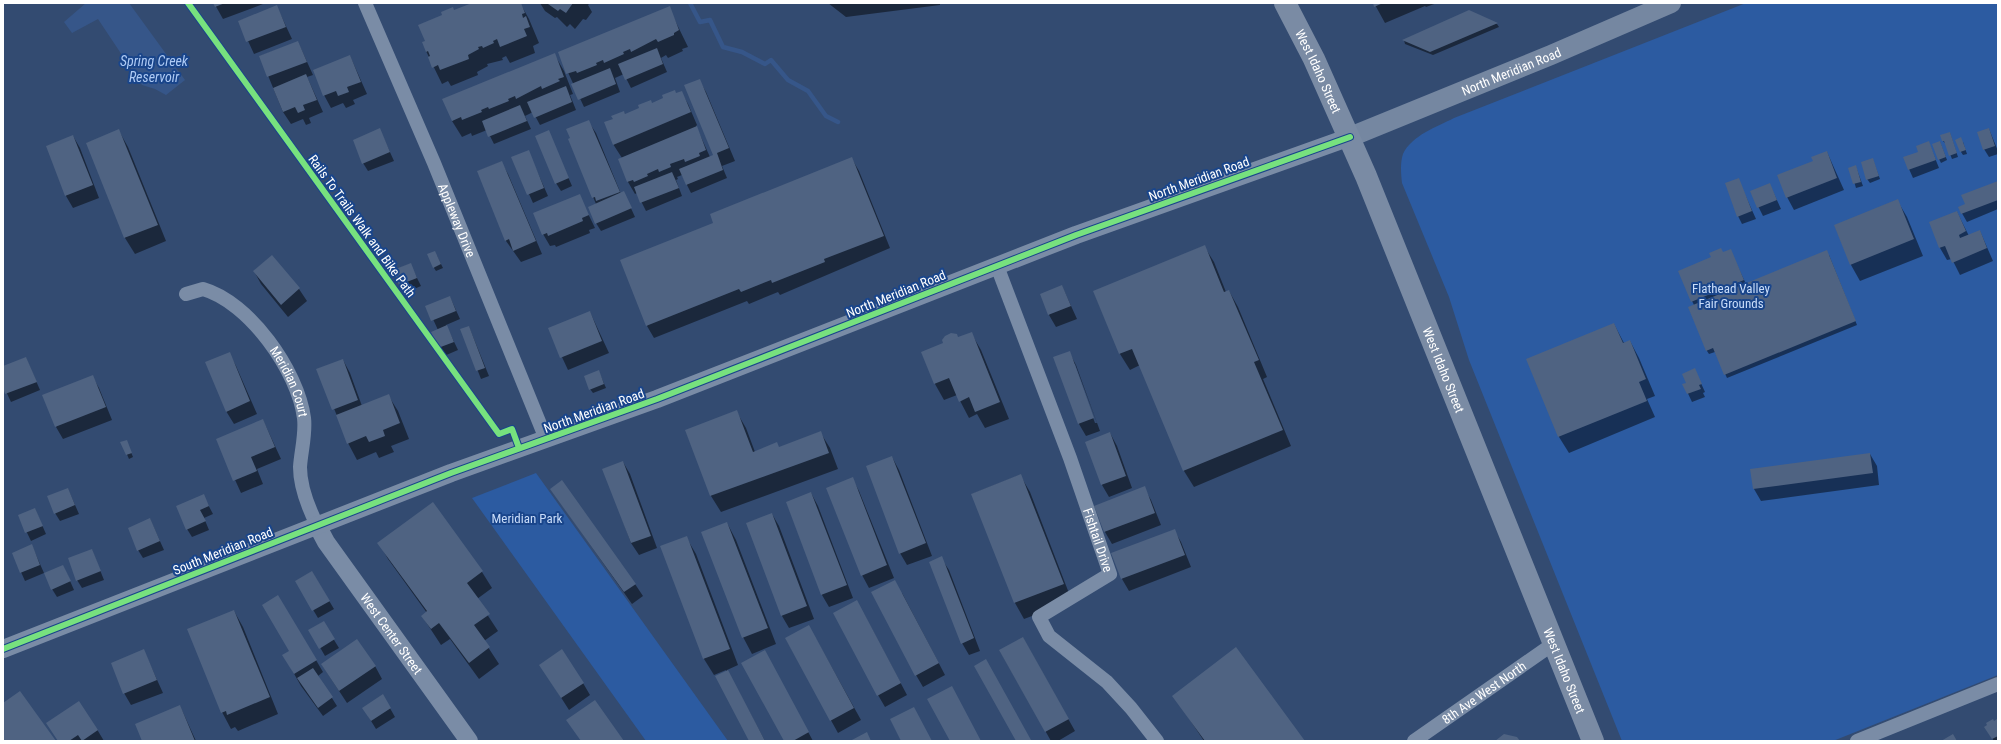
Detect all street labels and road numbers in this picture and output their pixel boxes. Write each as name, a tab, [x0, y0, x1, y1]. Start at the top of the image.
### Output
street label: West Idaho Street	[1292, 27, 1345, 115]
street label: North Meridian Road	[1459, 44, 1563, 98]
street label: Rails To Trails Walk and Bike Path	[305, 152, 419, 300]
street label: North Meridian Road	[1147, 154, 1251, 204]
street label: Appleway Drive	[436, 181, 479, 259]
street label: North Meridian Road	[844, 267, 948, 321]
street label: West Idaho Street	[1420, 325, 1468, 415]
street label: Meridian Court	[267, 343, 311, 418]
street label: North Meridian Road	[542, 386, 646, 436]
street label: Fishtail Drive	[1080, 506, 1116, 574]
street label: South Meridian Road	[171, 524, 275, 578]
street label: West Center Street	[358, 590, 426, 677]
street label: West Idaho Street	[1541, 626, 1589, 716]
street label: 8th Ave West North	[1439, 658, 1529, 727]

